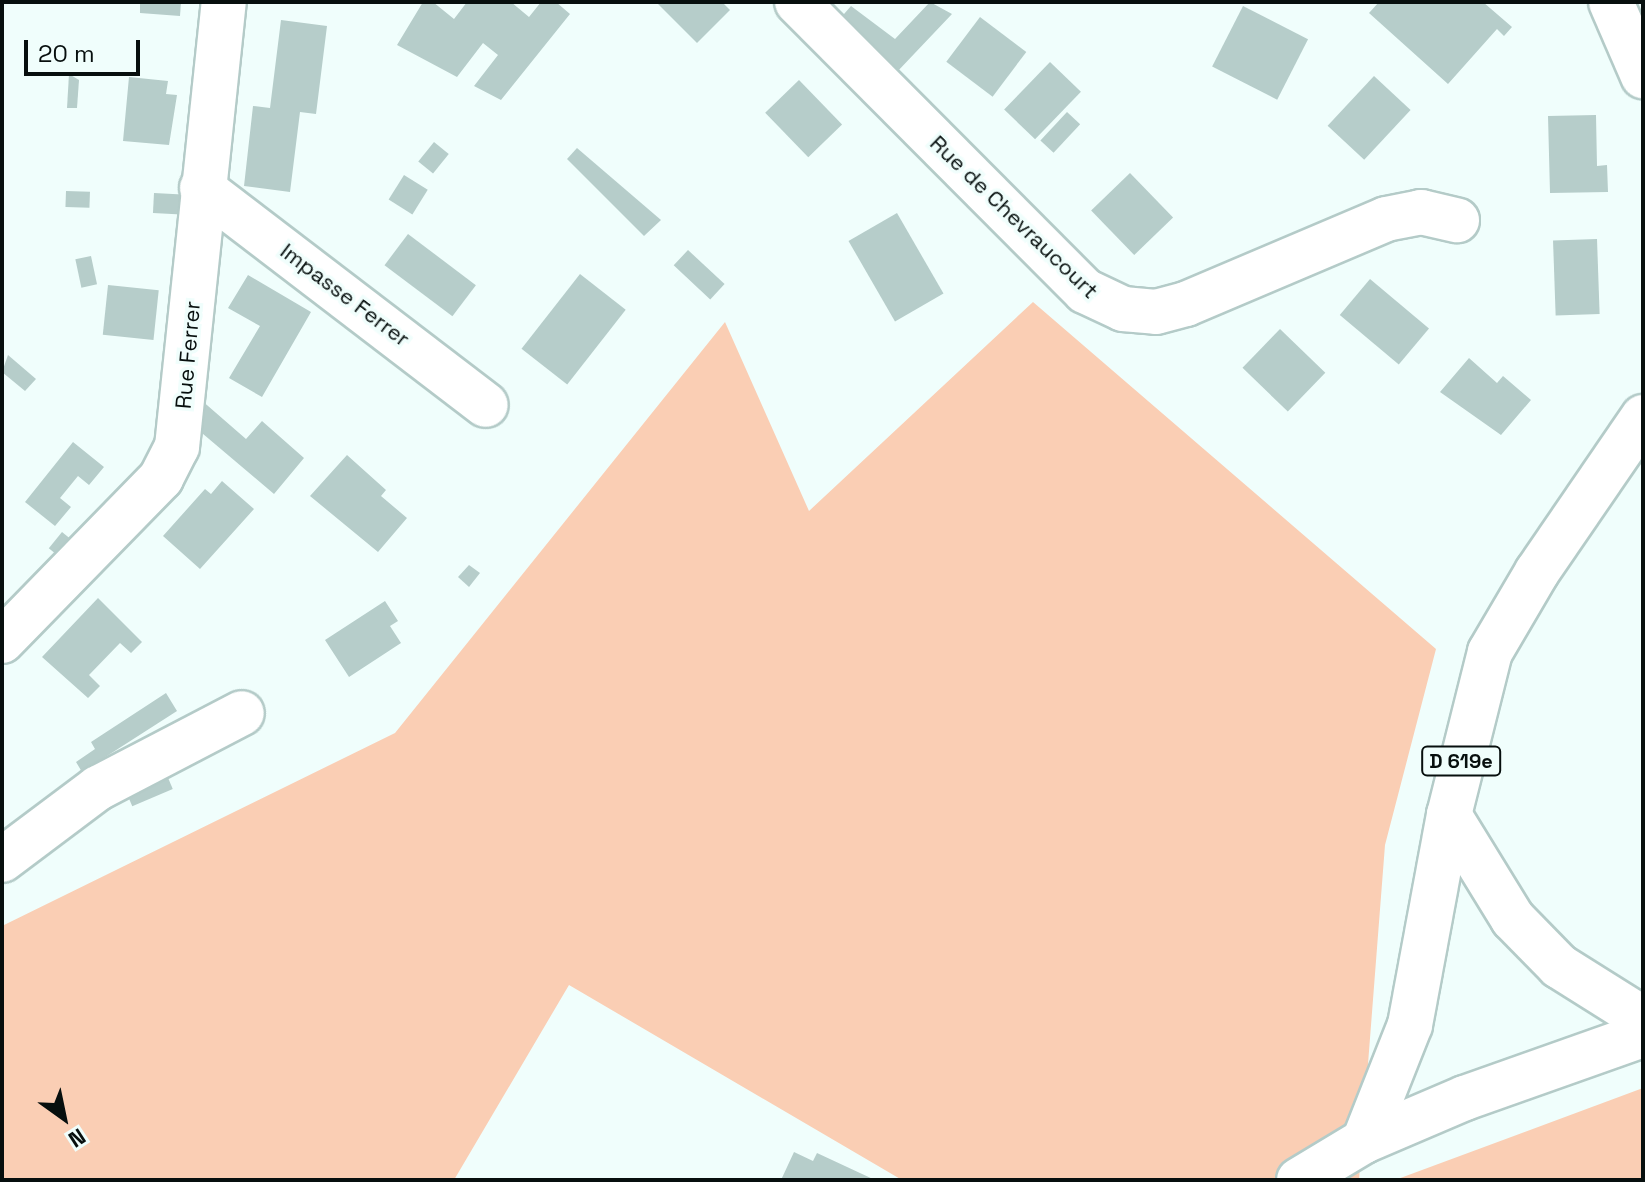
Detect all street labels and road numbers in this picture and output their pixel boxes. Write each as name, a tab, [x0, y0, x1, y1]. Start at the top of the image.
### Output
street label: Rue de Chevraucourt	[925, 130, 1103, 304]
street label: Impasse Ferrer	[275, 238, 415, 352]
street label: Rue Ferrer	[170, 300, 206, 410]
road number: D 619e	[1421, 745, 1501, 777]

